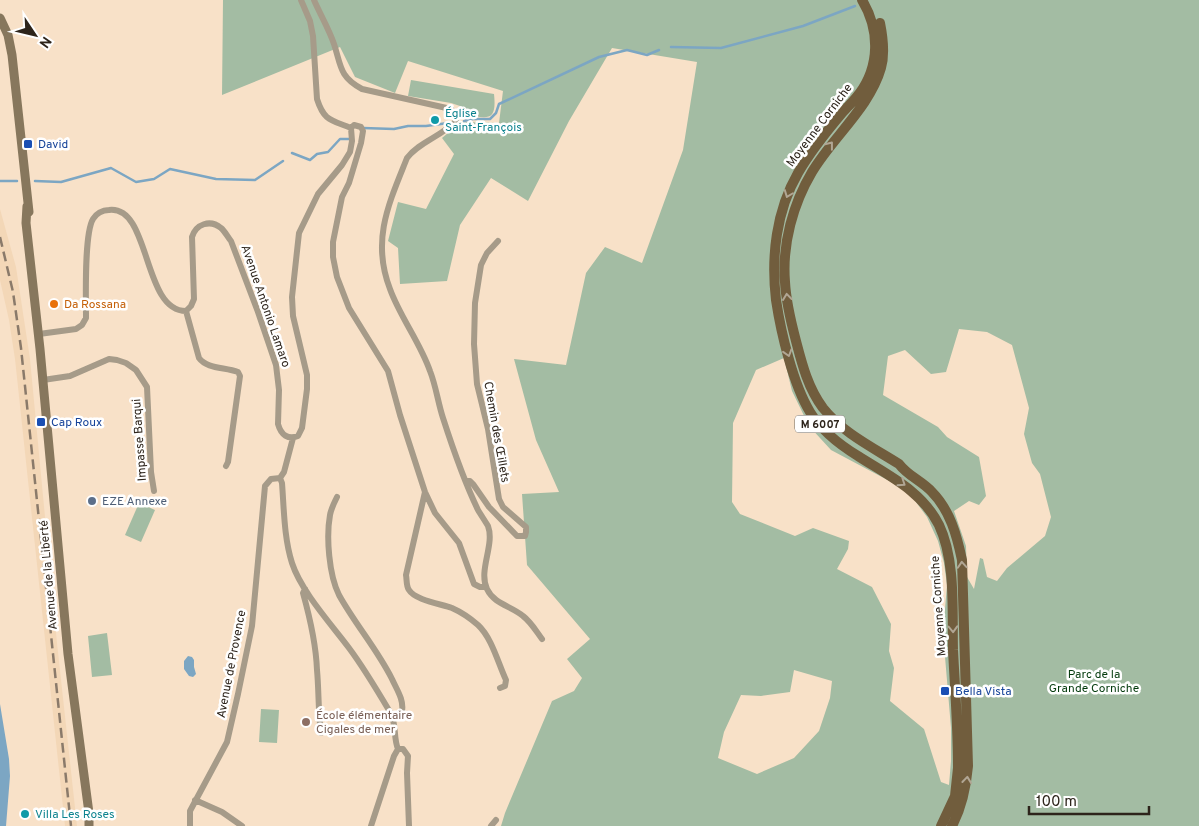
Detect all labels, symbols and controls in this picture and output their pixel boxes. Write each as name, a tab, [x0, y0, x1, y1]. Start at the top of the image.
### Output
north arrow	[10, 10, 60, 60]
text: N	[35, 33, 54, 51]
street label: Moyenne Corniche	[783, 81, 856, 171]
place label: Église Saint-François	[445, 106, 522, 136]
marker: Église Saint-François	[429, 114, 441, 126]
place label: David	[38, 137, 68, 153]
marker: David	[22, 138, 34, 150]
one-way arrow	[825, 142, 833, 151]
one-way arrow	[784, 189, 794, 198]
street label: Avenue Antonio Lamaro	[237, 243, 294, 370]
one-way arrow	[782, 292, 793, 300]
place label: Da Rossana	[64, 297, 126, 313]
marker: Da Rossana	[48, 298, 60, 310]
one-way arrow	[783, 349, 793, 357]
street label: Chemin des Œillets	[479, 380, 513, 484]
street label: Impasse Barqui	[129, 398, 151, 482]
place label: Cap Roux	[51, 415, 102, 431]
marker: Cap Roux	[35, 416, 47, 428]
road number: M 6007	[795, 416, 845, 432]
one-way arrow	[896, 477, 906, 486]
place label: EZE Annexe	[102, 494, 167, 510]
marker: EZE Annexe	[86, 495, 98, 507]
street label: Avenue de la Liberté	[36, 519, 62, 631]
street label: Moyenne Corniche	[928, 555, 950, 657]
one-way arrow	[956, 561, 967, 569]
street label: Avenue de Provence	[214, 609, 250, 720]
one-way arrow	[947, 626, 958, 634]
park label: Parc de la Grande Corniche	[1049, 667, 1139, 697]
place label: Bella Vista	[955, 684, 1012, 700]
marker: Bella Vista	[939, 685, 951, 697]
place label: École élémentaire Cigales de mer	[316, 708, 412, 738]
marker: École élémentaire Cigales de mer	[300, 716, 312, 728]
one-way arrow	[961, 776, 972, 784]
scale bar	[1029, 784, 1149, 816]
text: 100 m	[1036, 793, 1077, 812]
place label: Villa Les Roses	[35, 807, 115, 823]
marker: Villa Les Roses	[19, 808, 31, 820]

